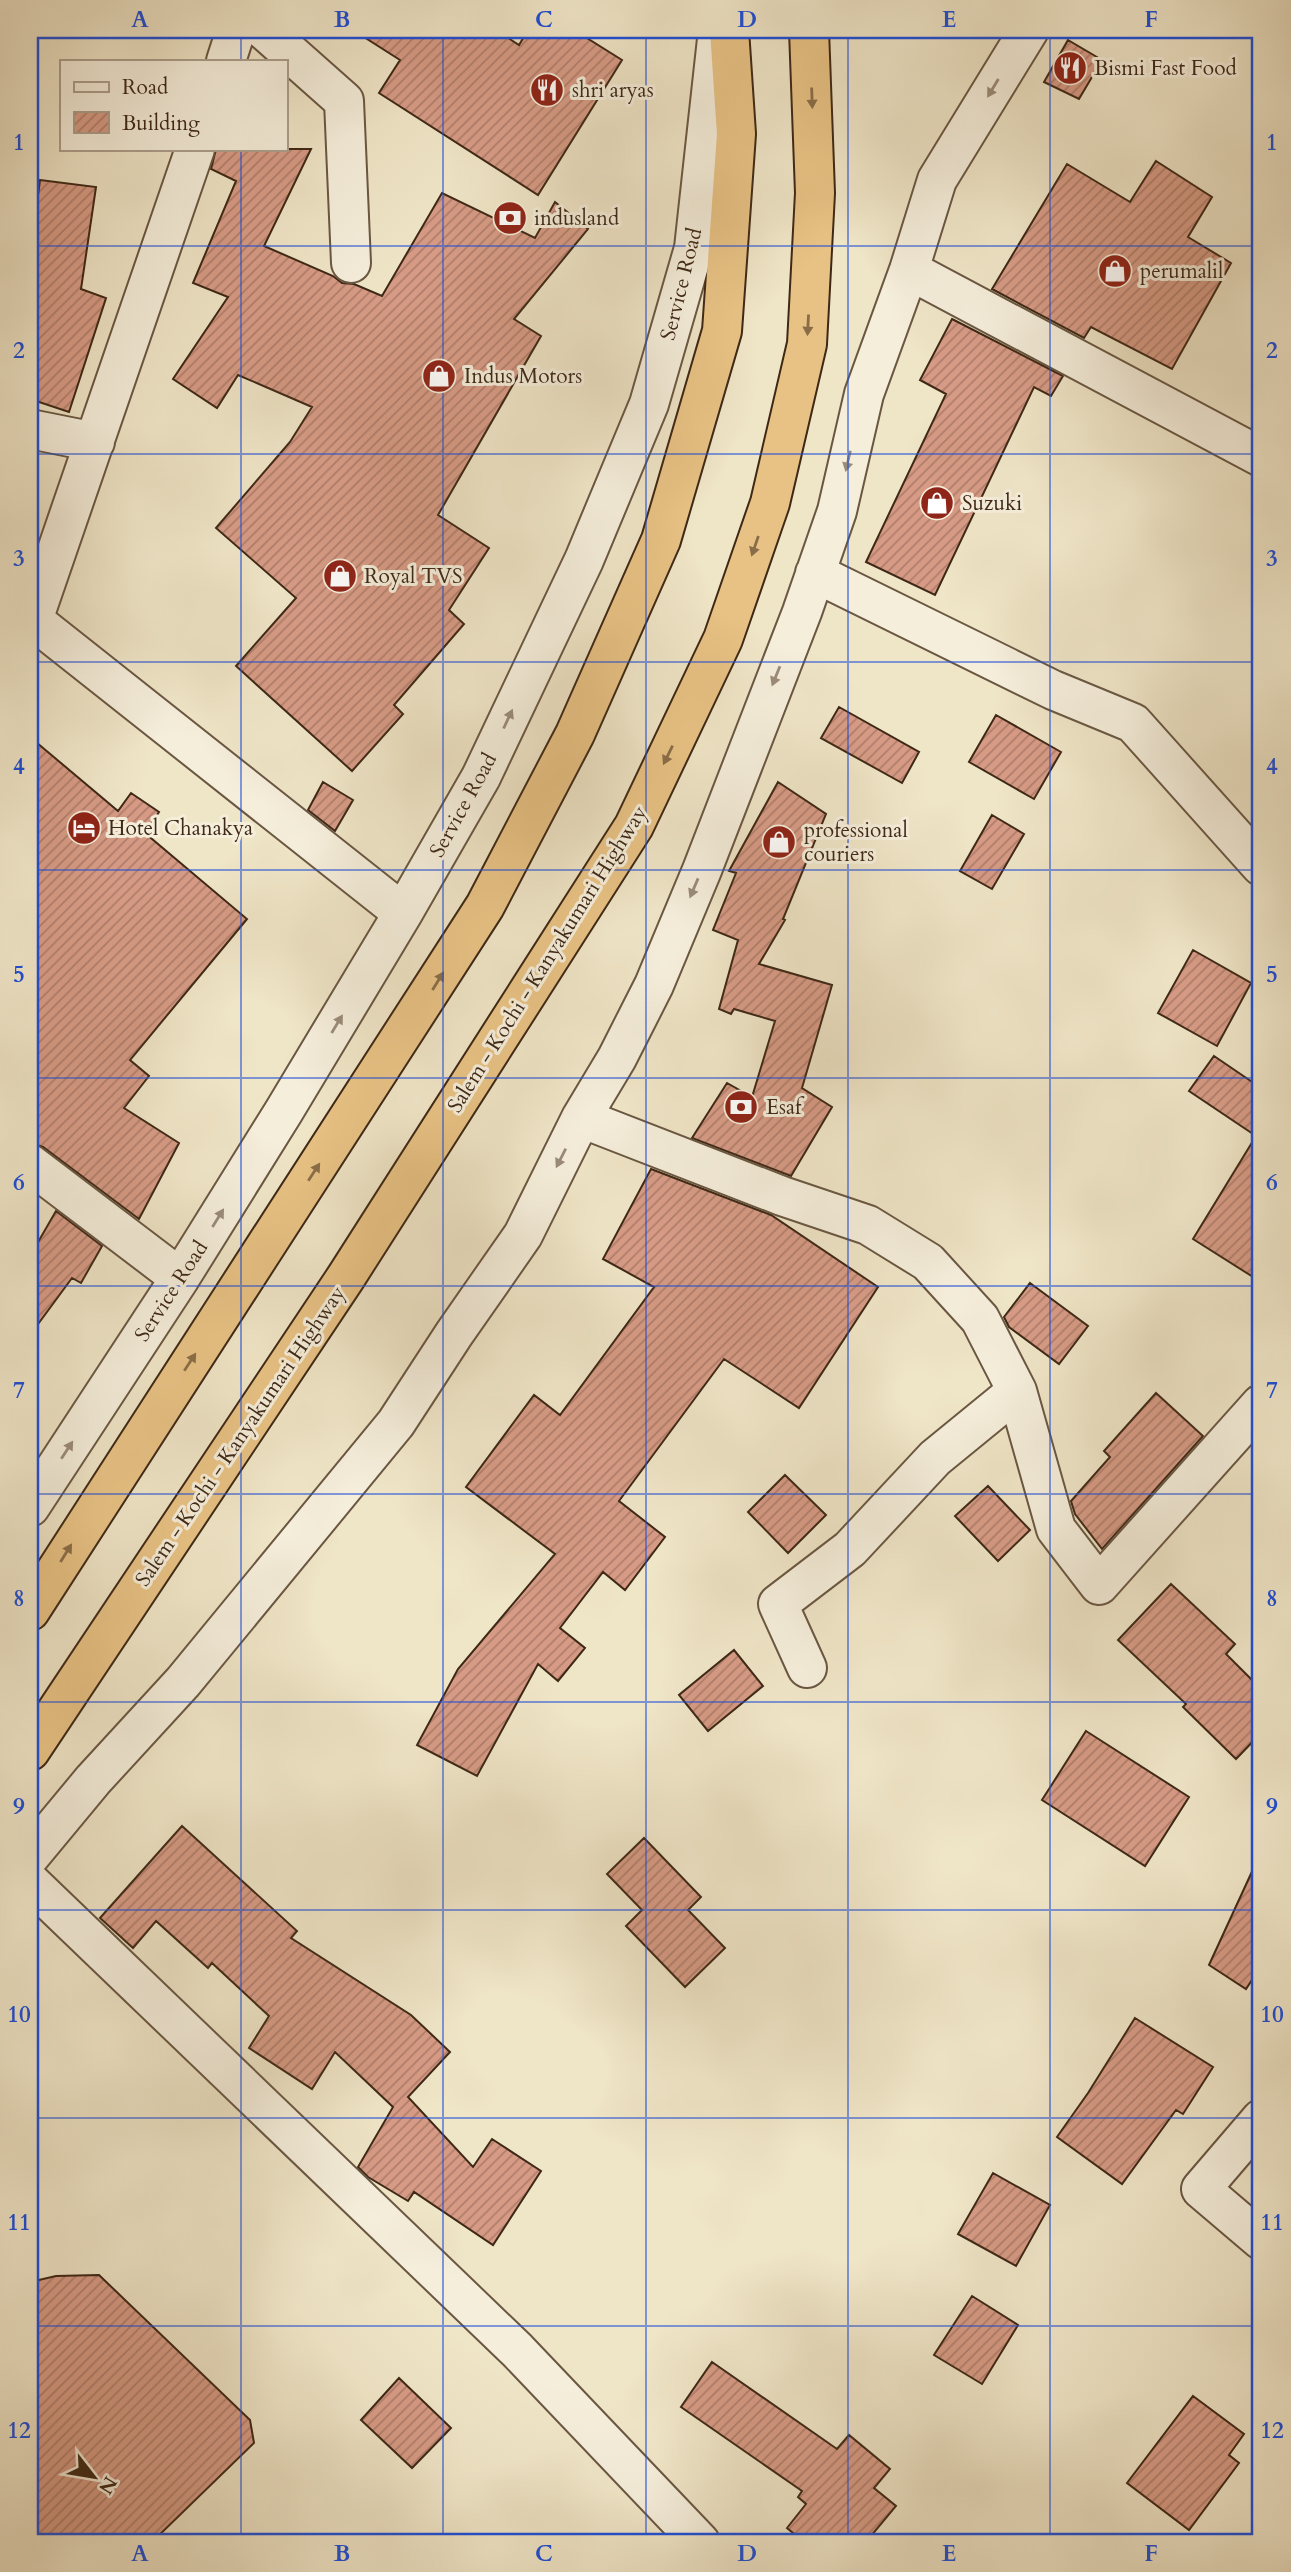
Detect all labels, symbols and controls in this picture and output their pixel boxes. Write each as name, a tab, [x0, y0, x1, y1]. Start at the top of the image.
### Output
text: A	[131, 4, 149, 35]
text: B	[334, 4, 350, 35]
text: C	[535, 4, 553, 35]
text: D	[737, 4, 757, 35]
text: E	[942, 4, 956, 35]
text: F	[1144, 4, 1158, 35]
restaurant icon: Bismi Fast Food	[1051, 49, 1089, 87]
place label: Bismi Fast Food	[1094, 54, 1237, 83]
legend	[60, 60, 287, 150]
restaurant icon: shri aryas	[528, 71, 566, 109]
text: Road	[122, 73, 168, 102]
place label: shri aryas	[572, 76, 654, 105]
one-way arrow	[987, 78, 1000, 98]
one-way arrow	[806, 87, 817, 109]
text: Building	[122, 109, 200, 138]
text: 1	[13, 127, 25, 158]
text: 1	[1266, 127, 1278, 158]
bank icon: indusland	[491, 199, 529, 237]
place label: indusland	[534, 204, 619, 233]
street label: Service Road	[653, 225, 709, 343]
shop icon: perumalil	[1096, 252, 1134, 290]
place label: perumalil	[1140, 257, 1223, 286]
one-way arrow	[803, 314, 814, 336]
text: 2	[13, 335, 25, 366]
text: 2	[1266, 335, 1278, 366]
shop icon: Indus Motors	[420, 357, 458, 395]
place label: Indus Motors	[464, 362, 582, 391]
one-way arrow	[843, 450, 854, 472]
shop icon: Suzuki	[918, 484, 956, 522]
place label: Suzuki	[962, 489, 1022, 518]
one-way arrow	[749, 536, 760, 557]
text: 3	[13, 543, 25, 574]
text: 3	[1266, 543, 1278, 574]
shop icon: Royal TVS	[321, 557, 359, 595]
place label: Royal TVS	[364, 562, 462, 591]
one-way arrow	[771, 666, 782, 687]
one-way arrow	[503, 709, 514, 729]
one-way arrow	[662, 745, 673, 766]
street label: Service Road	[423, 748, 504, 863]
text: 4	[13, 751, 25, 782]
text: 4	[1266, 751, 1278, 782]
street label: Salem - Kochi - Kanyakumari Highway	[441, 800, 654, 1118]
hotel icon: Hotel Chanakya	[65, 809, 103, 847]
place label: Hotel Chanakya	[108, 814, 253, 843]
place label: professional couriers	[804, 816, 908, 869]
shop icon: professional couriers	[760, 823, 798, 861]
one-way arrow	[689, 878, 700, 899]
text: 5	[13, 959, 25, 990]
text: 5	[1266, 959, 1278, 990]
one-way arrow	[431, 971, 444, 990]
one-way arrow	[330, 1014, 343, 1033]
bank icon: Esaf	[722, 1088, 760, 1126]
place label: Esaf	[766, 1093, 805, 1122]
one-way arrow	[556, 1148, 567, 1168]
one-way arrow	[307, 1162, 320, 1181]
text: 6	[13, 1167, 25, 1198]
text: 6	[1266, 1167, 1278, 1198]
one-way arrow	[211, 1208, 224, 1227]
street label: Service Road	[128, 1235, 215, 1347]
street label: Salem - Kochi - Kanyakumari Highway	[129, 1280, 352, 1592]
one-way arrow	[183, 1353, 196, 1372]
text: 7	[13, 1375, 25, 1406]
text: 7	[1266, 1375, 1278, 1406]
one-way arrow	[60, 1440, 73, 1459]
one-way arrow	[60, 1544, 73, 1563]
text: 8	[13, 1583, 25, 1614]
text: 8	[1266, 1583, 1278, 1614]
text: 9	[13, 1791, 25, 1822]
text: 9	[1266, 1791, 1278, 1822]
text: 10	[7, 1999, 31, 2030]
text: 10	[1260, 1999, 1284, 2030]
text: 11	[7, 2207, 31, 2238]
text: 11	[1260, 2207, 1284, 2238]
text: 12	[7, 2415, 31, 2446]
text: 12	[1260, 2415, 1284, 2446]
north arrow	[60, 2442, 130, 2512]
text: N	[92, 2471, 123, 2499]
text: A	[131, 2538, 149, 2569]
text: B	[334, 2538, 350, 2569]
text: C	[535, 2538, 553, 2569]
text: D	[737, 2538, 757, 2569]
text: E	[942, 2538, 956, 2569]
text: F	[1144, 2538, 1158, 2569]

